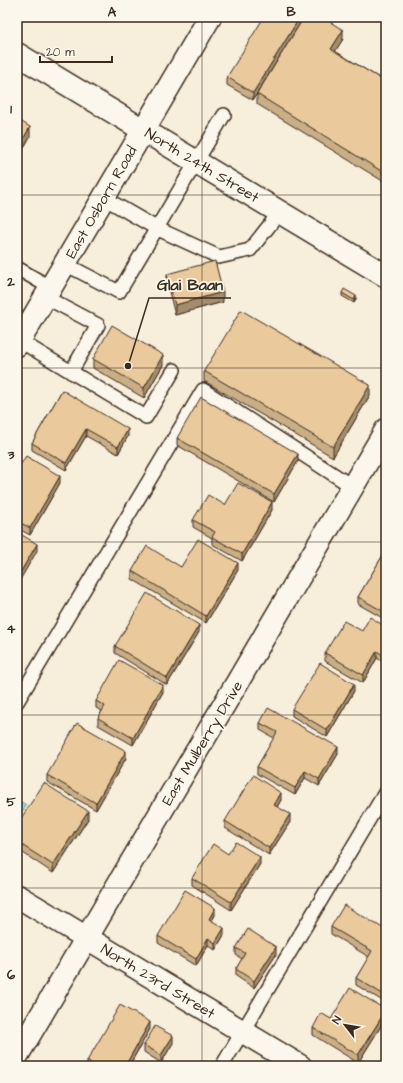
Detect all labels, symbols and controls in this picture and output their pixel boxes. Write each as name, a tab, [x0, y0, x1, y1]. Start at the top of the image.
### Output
text: A	[108, 3, 117, 21]
text: B	[286, 3, 296, 21]
scale bar	[40, 38, 112, 64]
text: 20 m	[46, 44, 75, 61]
text: 1	[10, 100, 12, 118]
street label: North 24th Street	[141, 123, 263, 208]
street label: East Osborn Road	[61, 142, 142, 262]
callout: Glai Baan	[149, 270, 231, 298]
text: 2	[6, 273, 15, 291]
text: Glai Baan	[157, 274, 223, 296]
text: 3	[7, 446, 15, 464]
text: 4	[7, 620, 16, 638]
street label: East Mulberry Drive	[157, 677, 249, 810]
text: 5	[6, 793, 16, 811]
street label: North 23rd Street	[97, 939, 219, 1024]
text: 6	[7, 966, 16, 984]
north arrow	[325, 1005, 365, 1045]
text: N	[329, 1013, 345, 1027]

